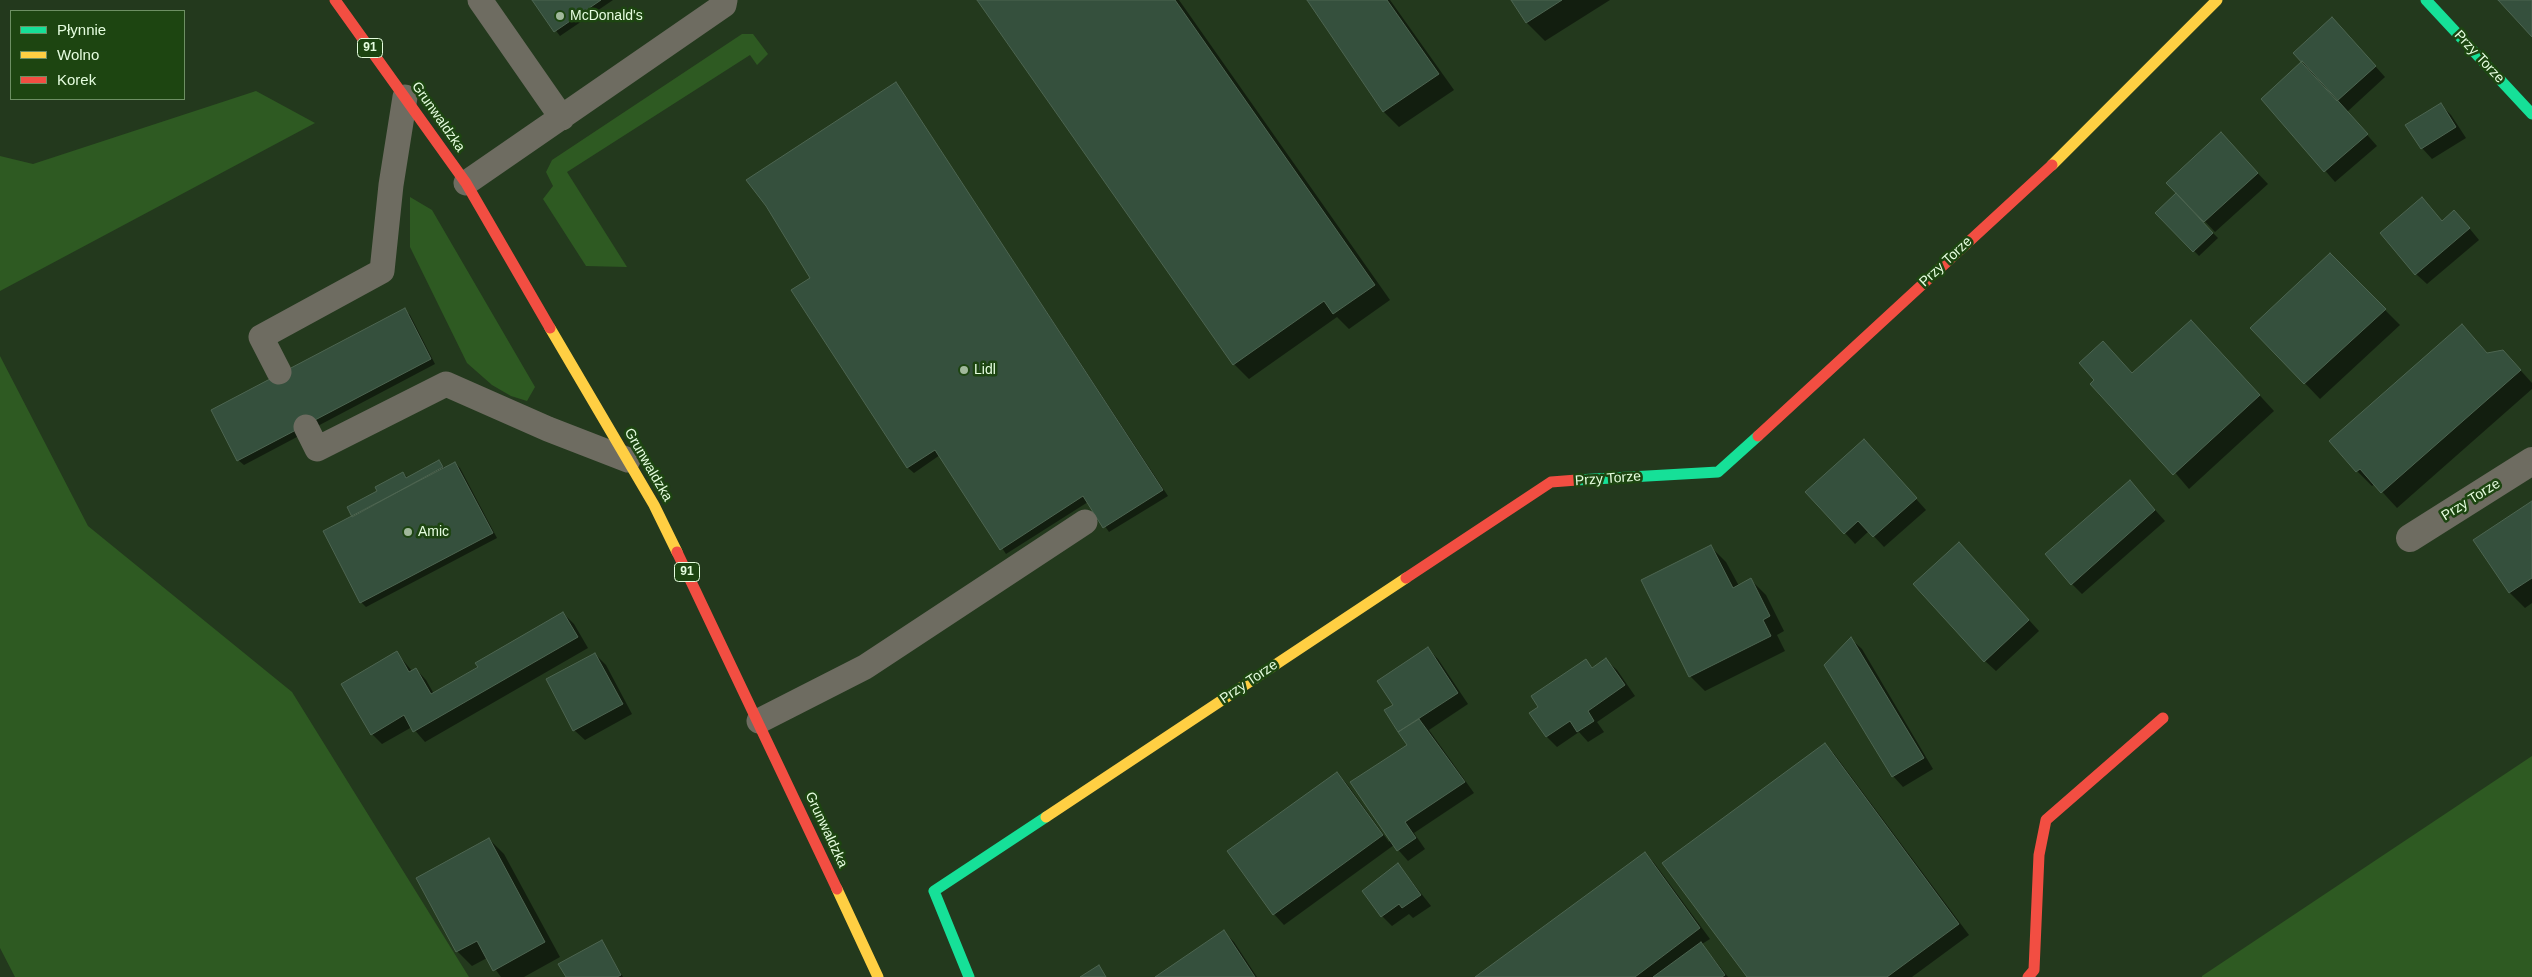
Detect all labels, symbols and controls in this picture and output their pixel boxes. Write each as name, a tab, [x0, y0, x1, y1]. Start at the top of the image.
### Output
place label: McDonald's	[570, 8, 643, 24]
legend	[10, 10, 185, 100]
marker: McDonald's	[554, 10, 566, 22]
text: Płynnie	[57, 21, 106, 38]
street label: Przy Torze	[2450, 27, 2508, 87]
road number: 91	[358, 38, 382, 58]
text: Wolno	[57, 46, 99, 63]
text: Korek	[57, 71, 96, 88]
street label: Grunwaldzka	[408, 79, 468, 155]
street label: Przy Torze	[1916, 233, 1976, 291]
place label: Lidl	[974, 362, 996, 378]
marker: Lidl	[958, 364, 970, 376]
street label: Grunwaldzka	[620, 425, 676, 505]
street label: Przy Torze	[1574, 468, 1642, 490]
street label: Przy Torze	[2439, 475, 2503, 525]
place label: Amic	[418, 524, 449, 540]
marker: Amic	[402, 526, 414, 538]
road number: 91	[674, 562, 700, 582]
street label: Przy Torze	[1217, 657, 1281, 707]
street label: Grunwaldzka	[801, 789, 851, 871]

